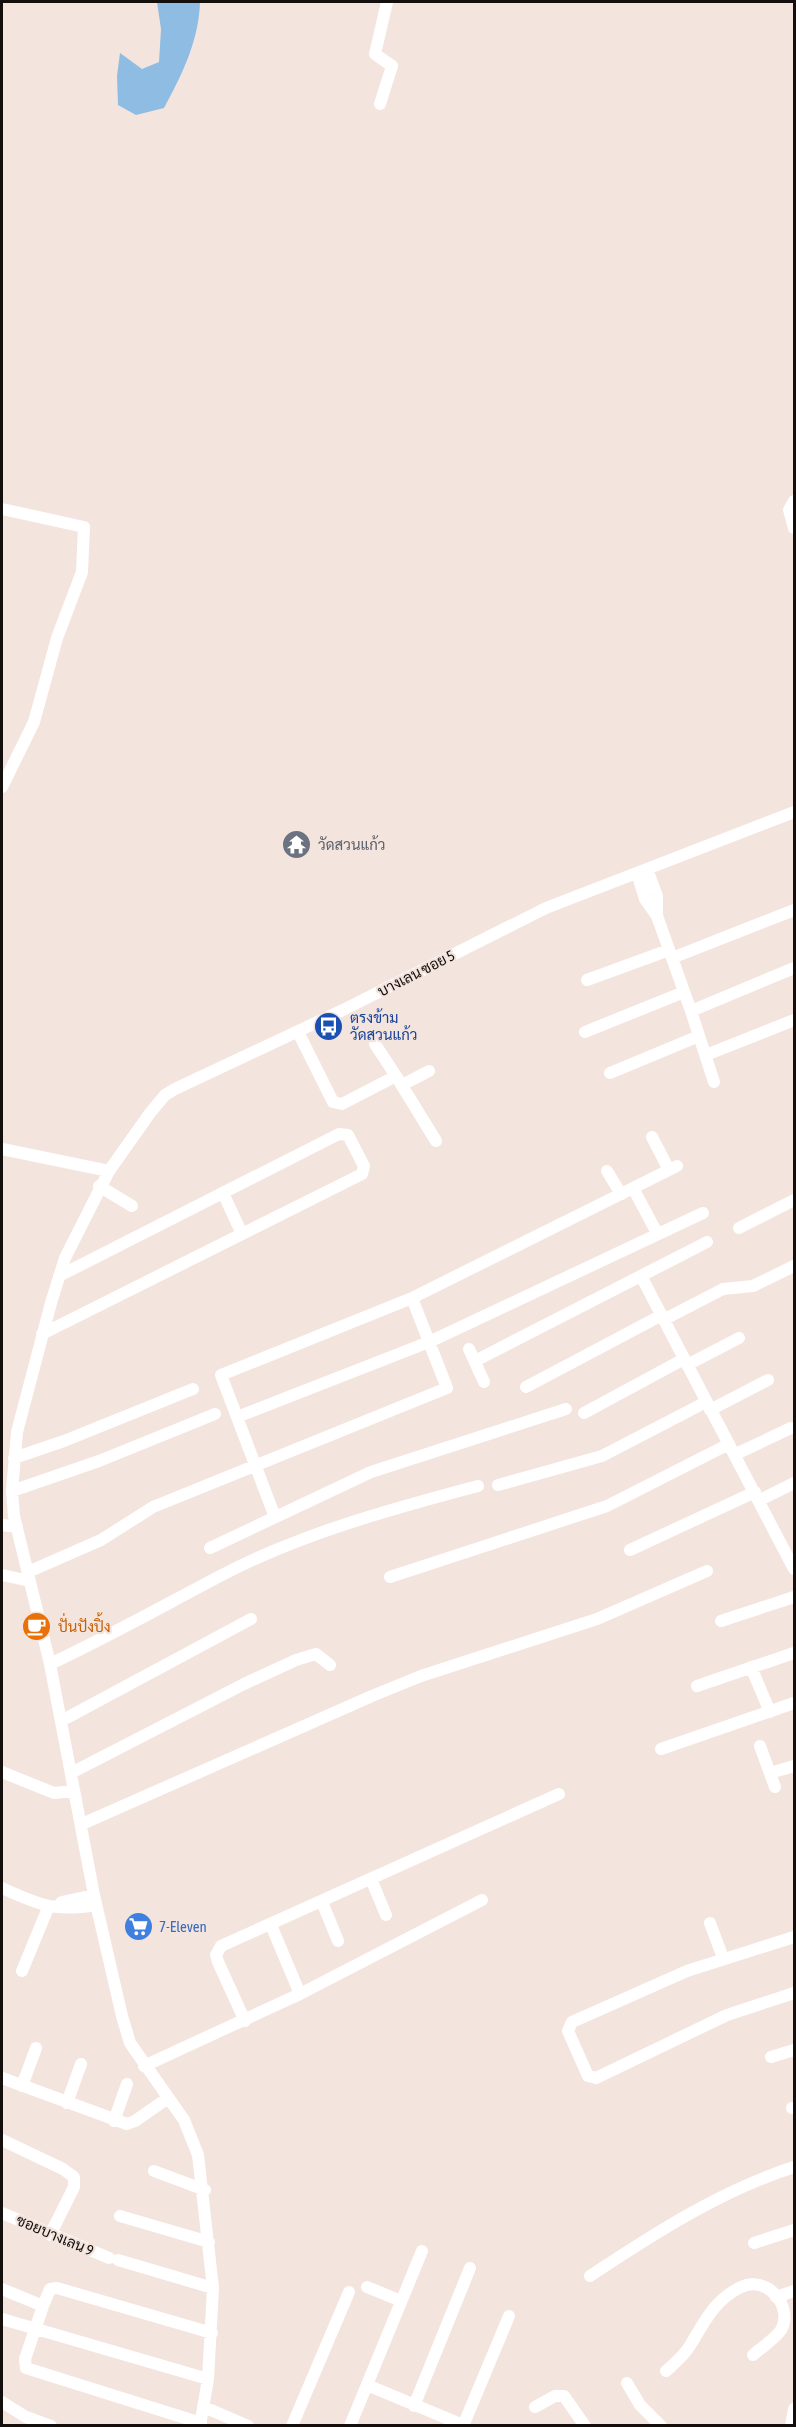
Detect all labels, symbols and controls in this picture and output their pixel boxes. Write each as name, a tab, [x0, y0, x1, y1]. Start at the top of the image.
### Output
temple icon: วัดสวนแก้ว	[281, 828, 313, 860]
place label: วัดสวนแก้ว	[318, 835, 386, 853]
street label: บางเลน ซอย 5	[375, 946, 457, 1000]
place label: ตรงข้าม วัดสวนแก้ว	[350, 1008, 418, 1043]
bus stop icon: ตรงข้าม วัดสวนแก้ว	[313, 1010, 345, 1042]
cafe icon: ปั่นปังปิ้ง	[21, 1610, 53, 1642]
place label: ปั่นปังปิ้ง	[58, 1612, 111, 1635]
supermarket icon: 7-Eleven	[122, 1910, 154, 1942]
place label: 7-Eleven	[159, 1918, 207, 1935]
street label: ซอยบางเลน 9	[14, 2211, 96, 2259]

